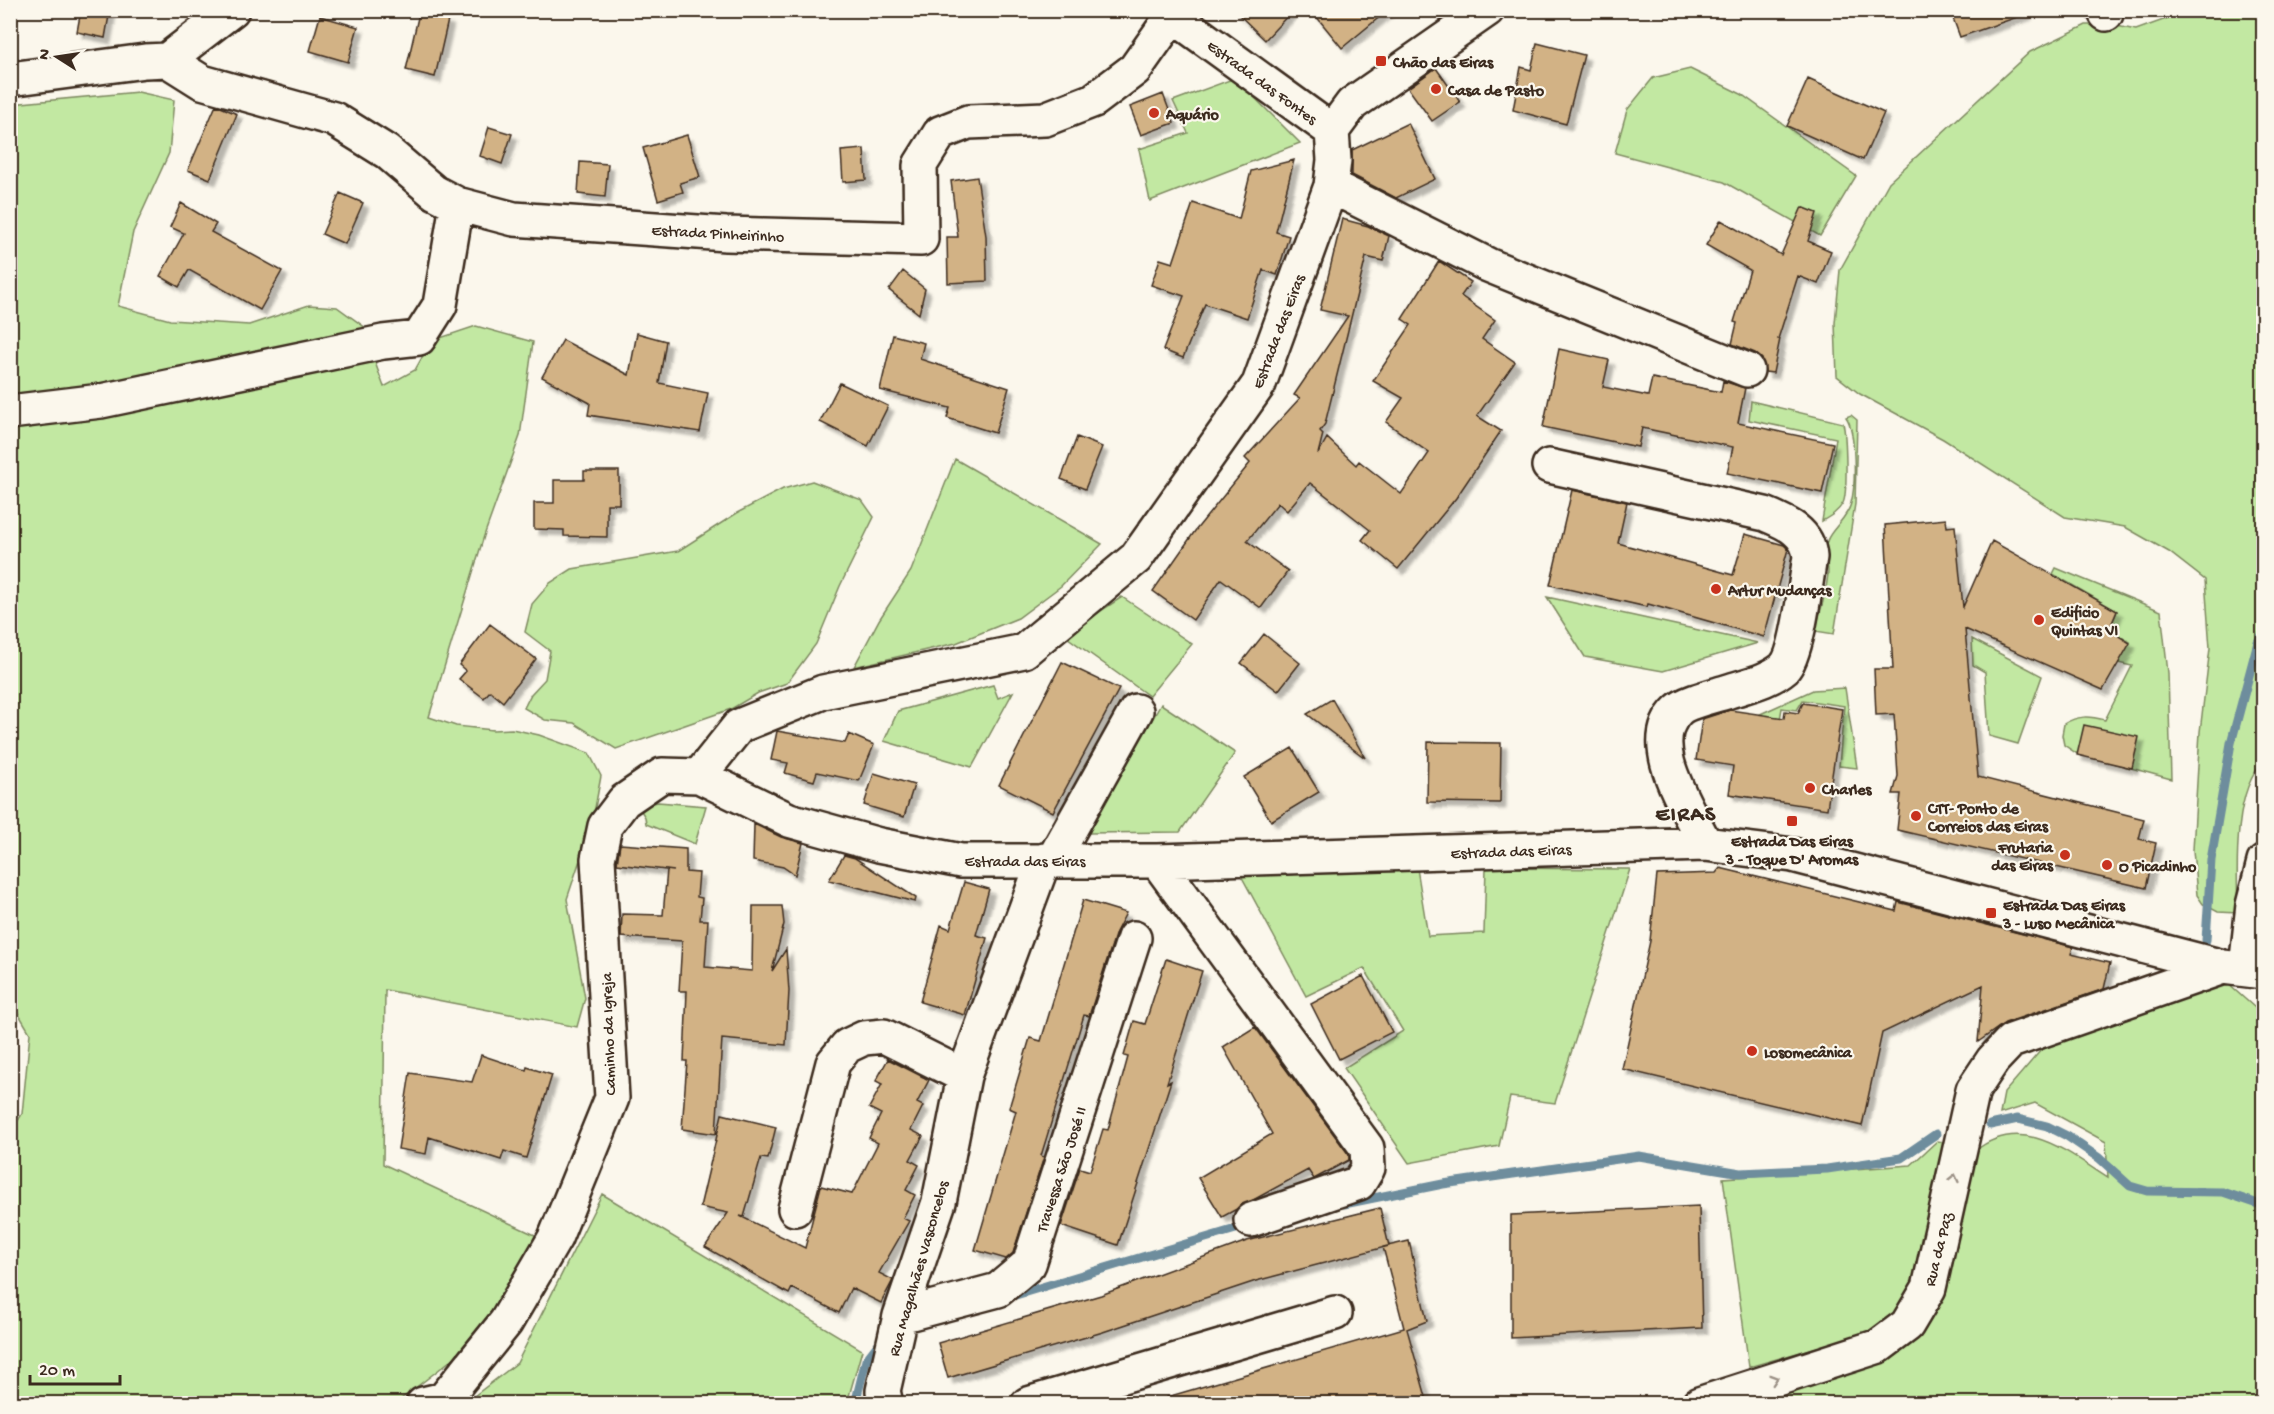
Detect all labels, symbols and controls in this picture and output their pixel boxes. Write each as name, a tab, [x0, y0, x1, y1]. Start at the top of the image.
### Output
north arrow	[27, 27, 87, 87]
street label: Estrada das Fontes	[1202, 37, 1321, 131]
text: N	[35, 47, 56, 62]
marker: Chão das Eiras	[1374, 54, 1388, 68]
place label: Chão das Eiras	[1392, 55, 1494, 74]
marker: Casa de Pasto	[1429, 82, 1443, 96]
place label: Casa de Pasto	[1447, 83, 1545, 102]
marker: Aquário	[1147, 106, 1161, 120]
place label: Aquário	[1165, 107, 1220, 126]
street label: Estrada Pinheirinho	[651, 223, 785, 248]
street label: Estrada das Eiras	[1250, 271, 1311, 392]
marker: Artur Mudanças	[1709, 582, 1723, 596]
place label: Artur Mudanças	[1727, 583, 1832, 602]
place label: Edificio Quintas VI	[2051, 604, 2118, 642]
marker: Edificio Quintas VI	[2032, 613, 2046, 627]
marker: Charles	[1803, 781, 1817, 795]
place label: Charles	[1821, 782, 1873, 801]
place label: CTT- Ponto de Correios das Eiras	[1927, 801, 2049, 838]
district label: EIRAS	[1655, 803, 1717, 829]
marker: CTT- Ponto de Correios das Eiras	[1909, 809, 1923, 823]
marker: Estrada Das Eiras 3 - Toque D' Aromas	[1785, 814, 1799, 828]
place label: Estrada Das Eiras 3 - Toque D' Aromas	[1725, 834, 1859, 871]
place label: Frutaria das Eiras	[1991, 840, 2054, 877]
street label: Estrada das Eiras	[1450, 842, 1573, 865]
marker: Frutaria das Eiras	[2058, 848, 2072, 862]
street label: Estrada das Eiras	[965, 854, 1087, 873]
marker: O Picadinho	[2100, 858, 2114, 872]
place label: O Picadinho	[2119, 859, 2197, 878]
place label: Estrada Das Eiras 3 - Luso Mecânica	[2002, 898, 2126, 935]
marker: Estrada Das Eiras 3 - Luso Mecânica	[1984, 906, 1998, 920]
street label: Caminho da Igreja	[599, 971, 622, 1096]
marker: Losomecânica	[1745, 1044, 1759, 1058]
place label: Losomecânica	[1764, 1045, 1853, 1064]
street label: Travessa São José II	[1034, 1105, 1093, 1236]
one-way arrow	[1947, 1174, 1960, 1184]
street label: Rua Magalhães Vasconcelos	[886, 1178, 955, 1359]
street label: Rua da Paz	[1922, 1210, 1959, 1289]
scale bar	[30, 1348, 120, 1386]
text: 20 m	[39, 1361, 75, 1382]
one-way arrow	[1768, 1374, 1779, 1386]

